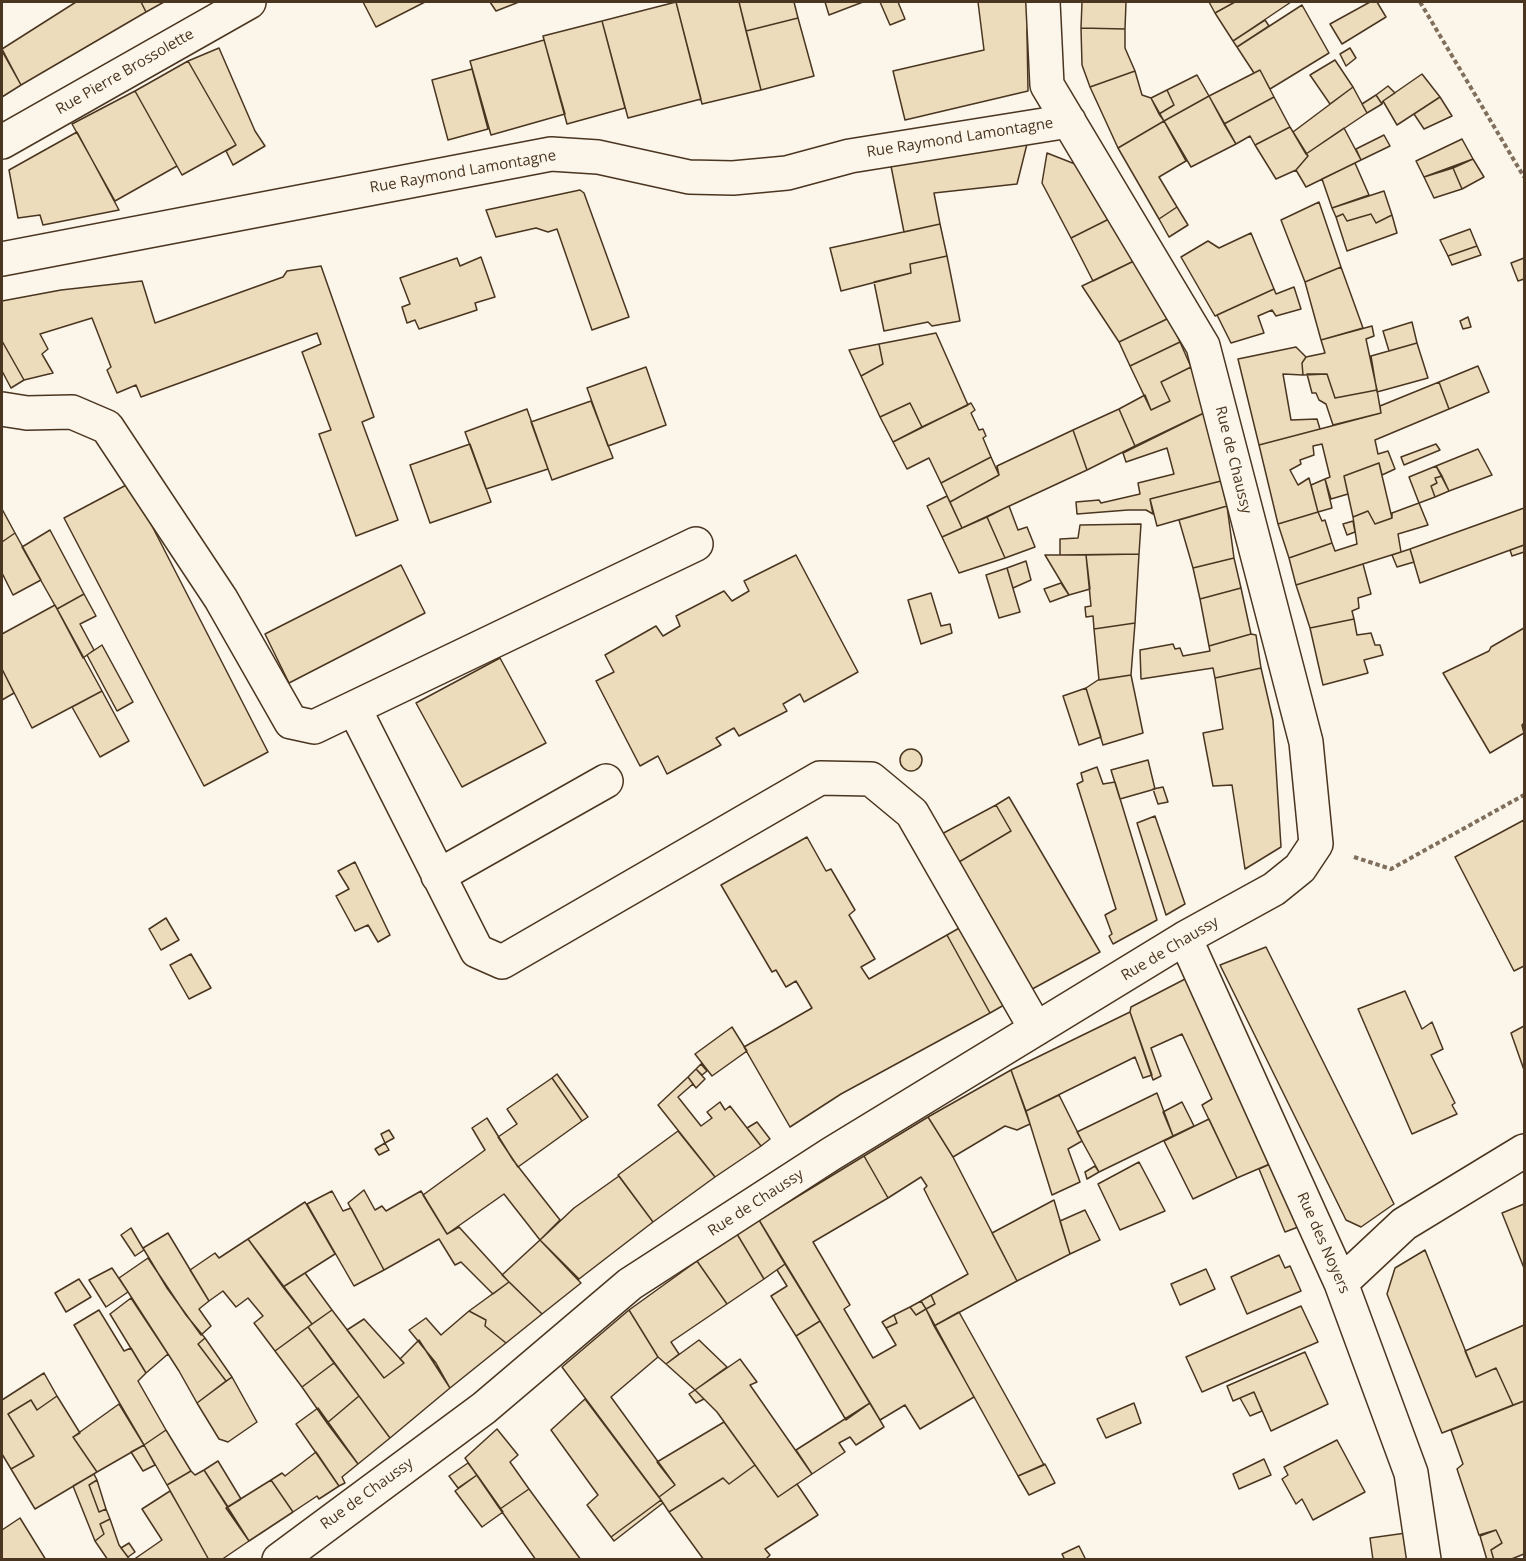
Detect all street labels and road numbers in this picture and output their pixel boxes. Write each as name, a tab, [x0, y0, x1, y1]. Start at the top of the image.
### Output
street label: Rue Pierre Brossolette	[53, 25, 197, 119]
street label: Rue Raymond Lamontagne	[865, 114, 1055, 162]
street label: Rue Raymond Lamontagne	[368, 147, 558, 197]
street label: Rue de Chaussy	[1211, 404, 1255, 516]
street label: Rue de Chaussy	[1118, 913, 1222, 985]
street label: Rue de Chaussy	[705, 1165, 807, 1241]
street label: Rue des Noyers	[1293, 1190, 1353, 1296]
street label: Rue de Chaussy	[317, 1454, 417, 1534]

